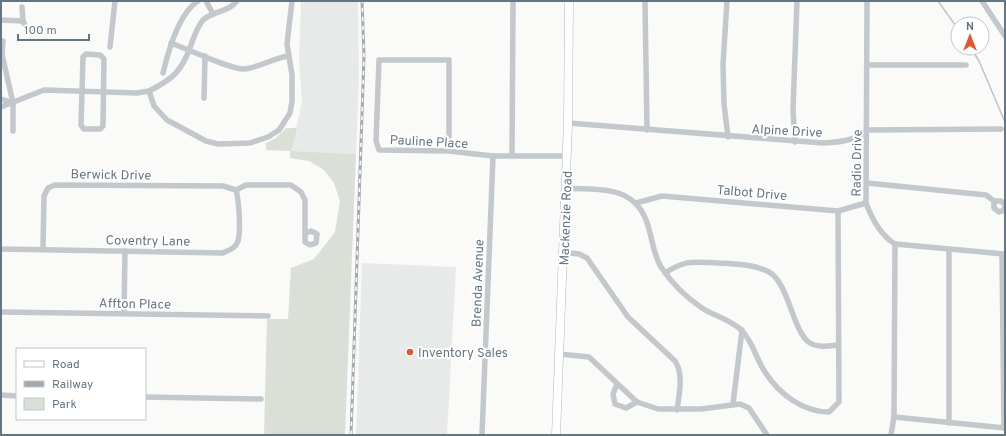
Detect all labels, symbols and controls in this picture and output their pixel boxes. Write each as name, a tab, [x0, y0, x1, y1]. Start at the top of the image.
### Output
scale bar	[18, 16, 89, 42]
north arrow	[950, 16, 990, 56]
text: N	[966, 20, 974, 34]
text: 100 m	[24, 23, 57, 39]
street label: Alpine Drive	[751, 122, 823, 142]
street label: Radio Drive	[849, 129, 867, 197]
street label: Pauline Place	[389, 133, 469, 153]
street label: Berwick Drive	[70, 167, 151, 185]
street label: Mackenzie Road	[557, 171, 577, 266]
street label: Talbot Drive	[716, 183, 788, 205]
street label: Coventry Lane	[105, 233, 190, 251]
street label: Brenda Avenue	[469, 239, 489, 327]
street label: Affton Place	[99, 296, 171, 314]
place label: Inventory Sales	[418, 346, 508, 362]
marker: Inventory Sales	[405, 347, 415, 357]
legend	[16, 348, 146, 420]
text: Road	[52, 357, 80, 373]
text: Railway	[52, 377, 93, 393]
text: Park	[52, 397, 77, 413]

